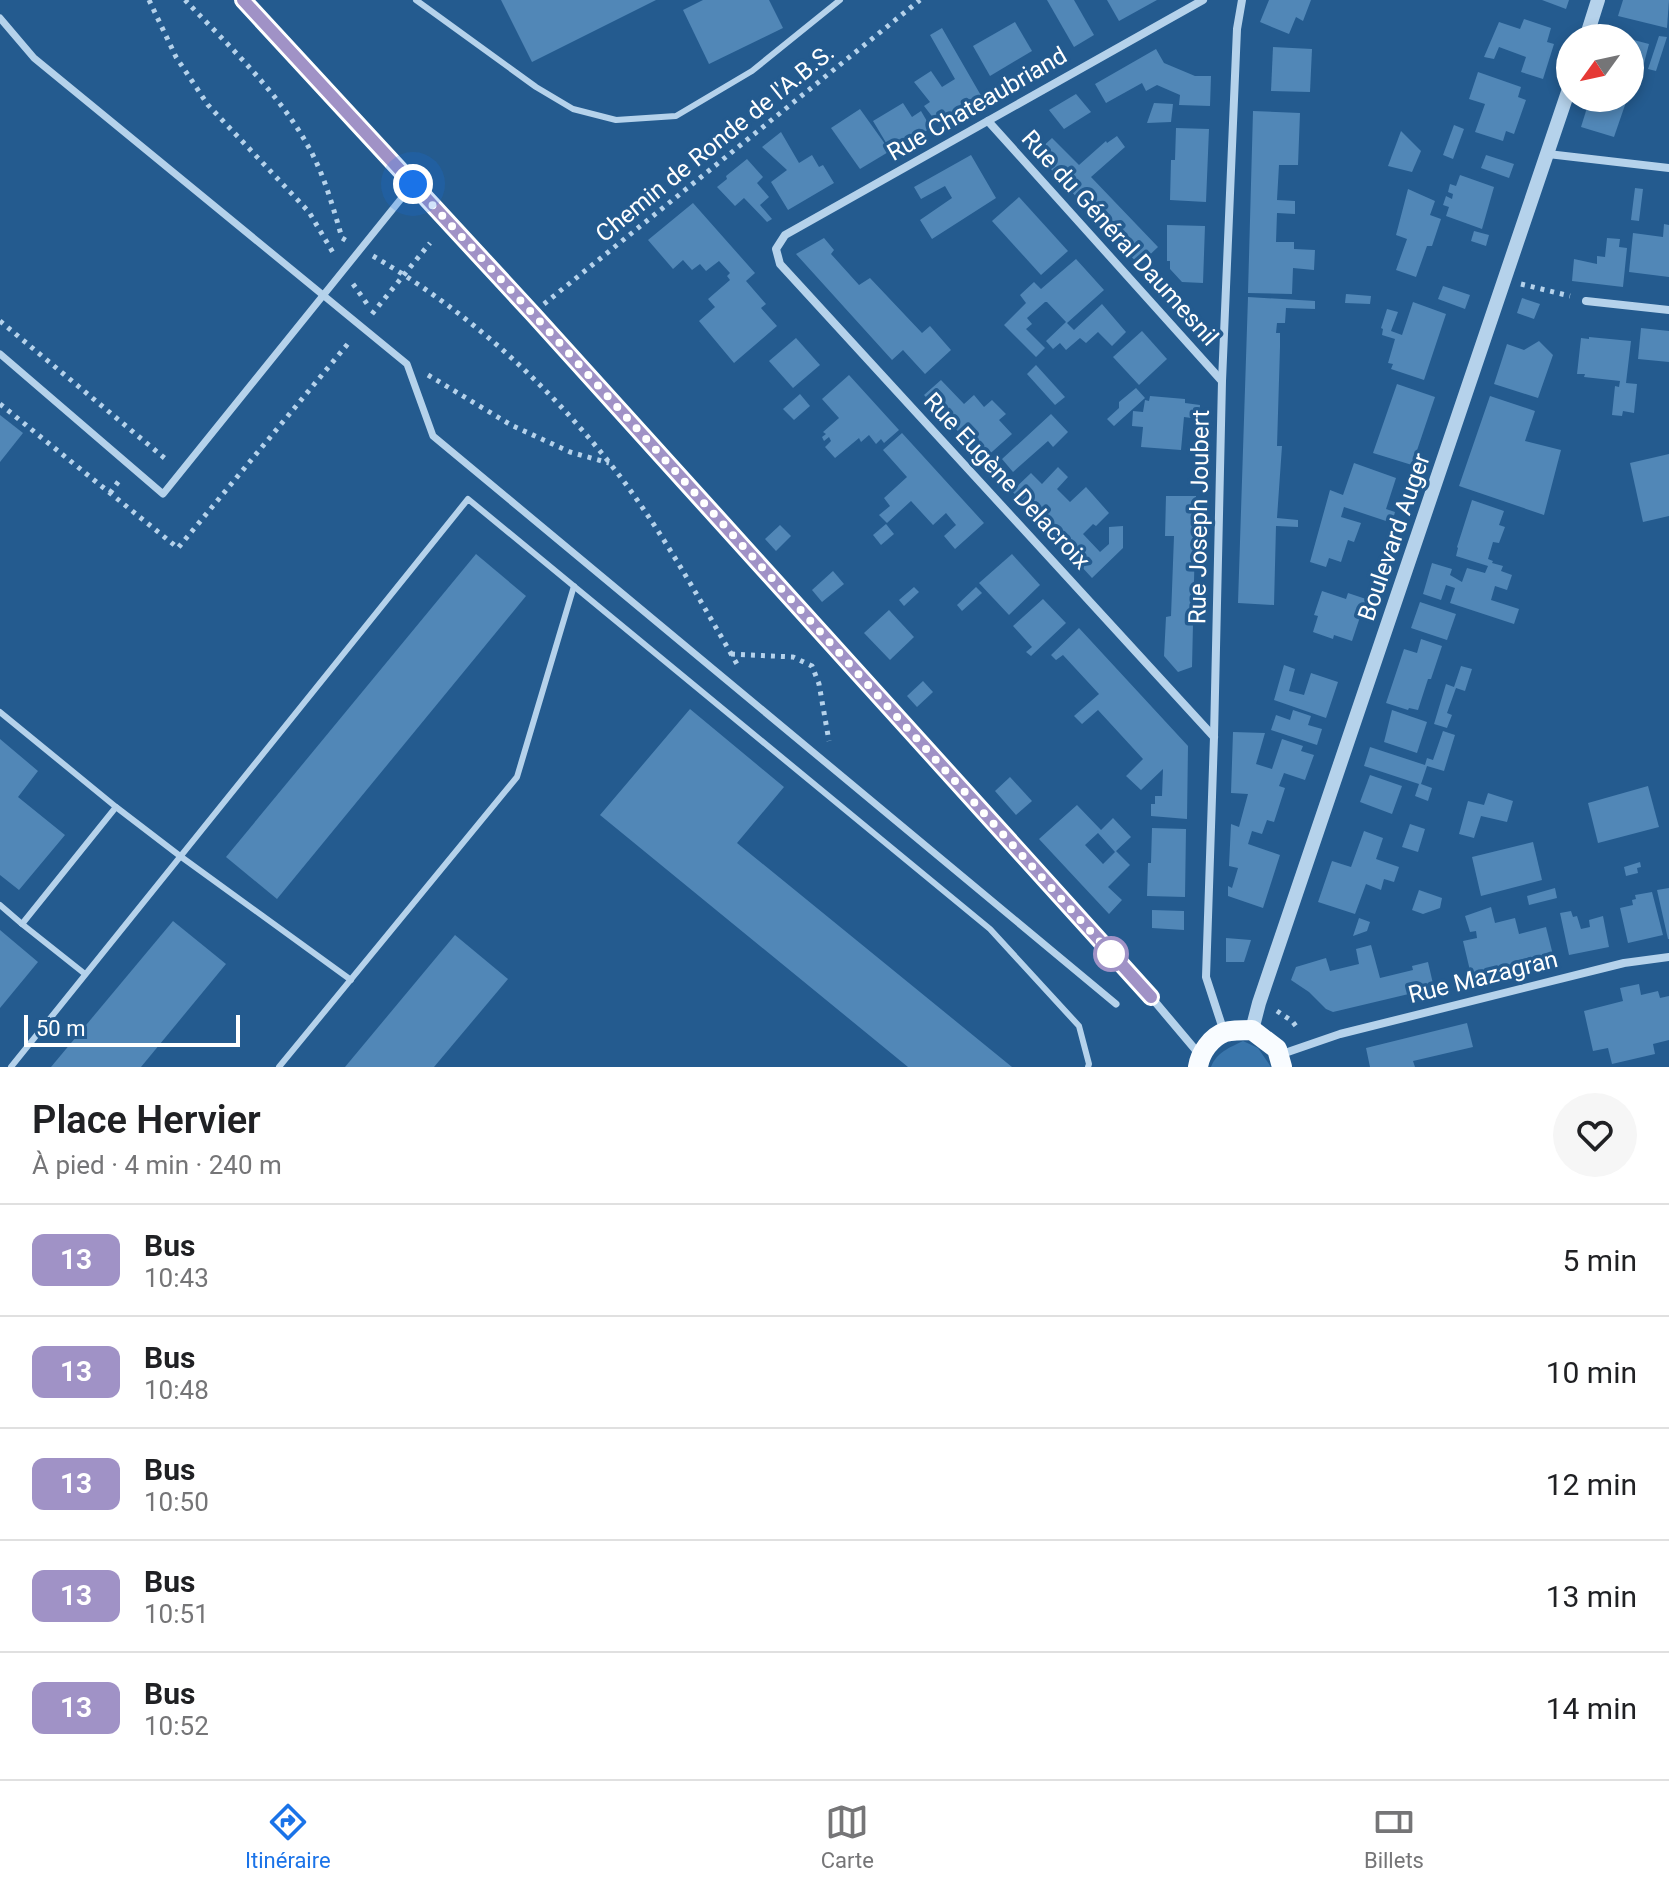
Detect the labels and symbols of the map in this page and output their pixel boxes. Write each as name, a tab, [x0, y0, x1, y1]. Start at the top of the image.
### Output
north arrow	[1556, 24, 1644, 112]
street label: Chemin de Ronde de l'A.B.S.	[590, 38, 840, 248]
street label: Rue Chateaubriand	[882, 41, 1072, 167]
street label: Rue du Général Daumesnil	[1016, 125, 1224, 351]
your location	[393, 164, 433, 204]
street label: Rue Eugène Delacroix	[918, 387, 1096, 575]
street label: Rue Joseph Joubert	[1183, 409, 1215, 624]
street label: Boulevard Auger	[1352, 450, 1436, 624]
unlabelled marker	[1094, 937, 1128, 971]
street label: Rue Mazagran	[1405, 945, 1561, 1009]
scale bar	[24, 1011, 240, 1047]

